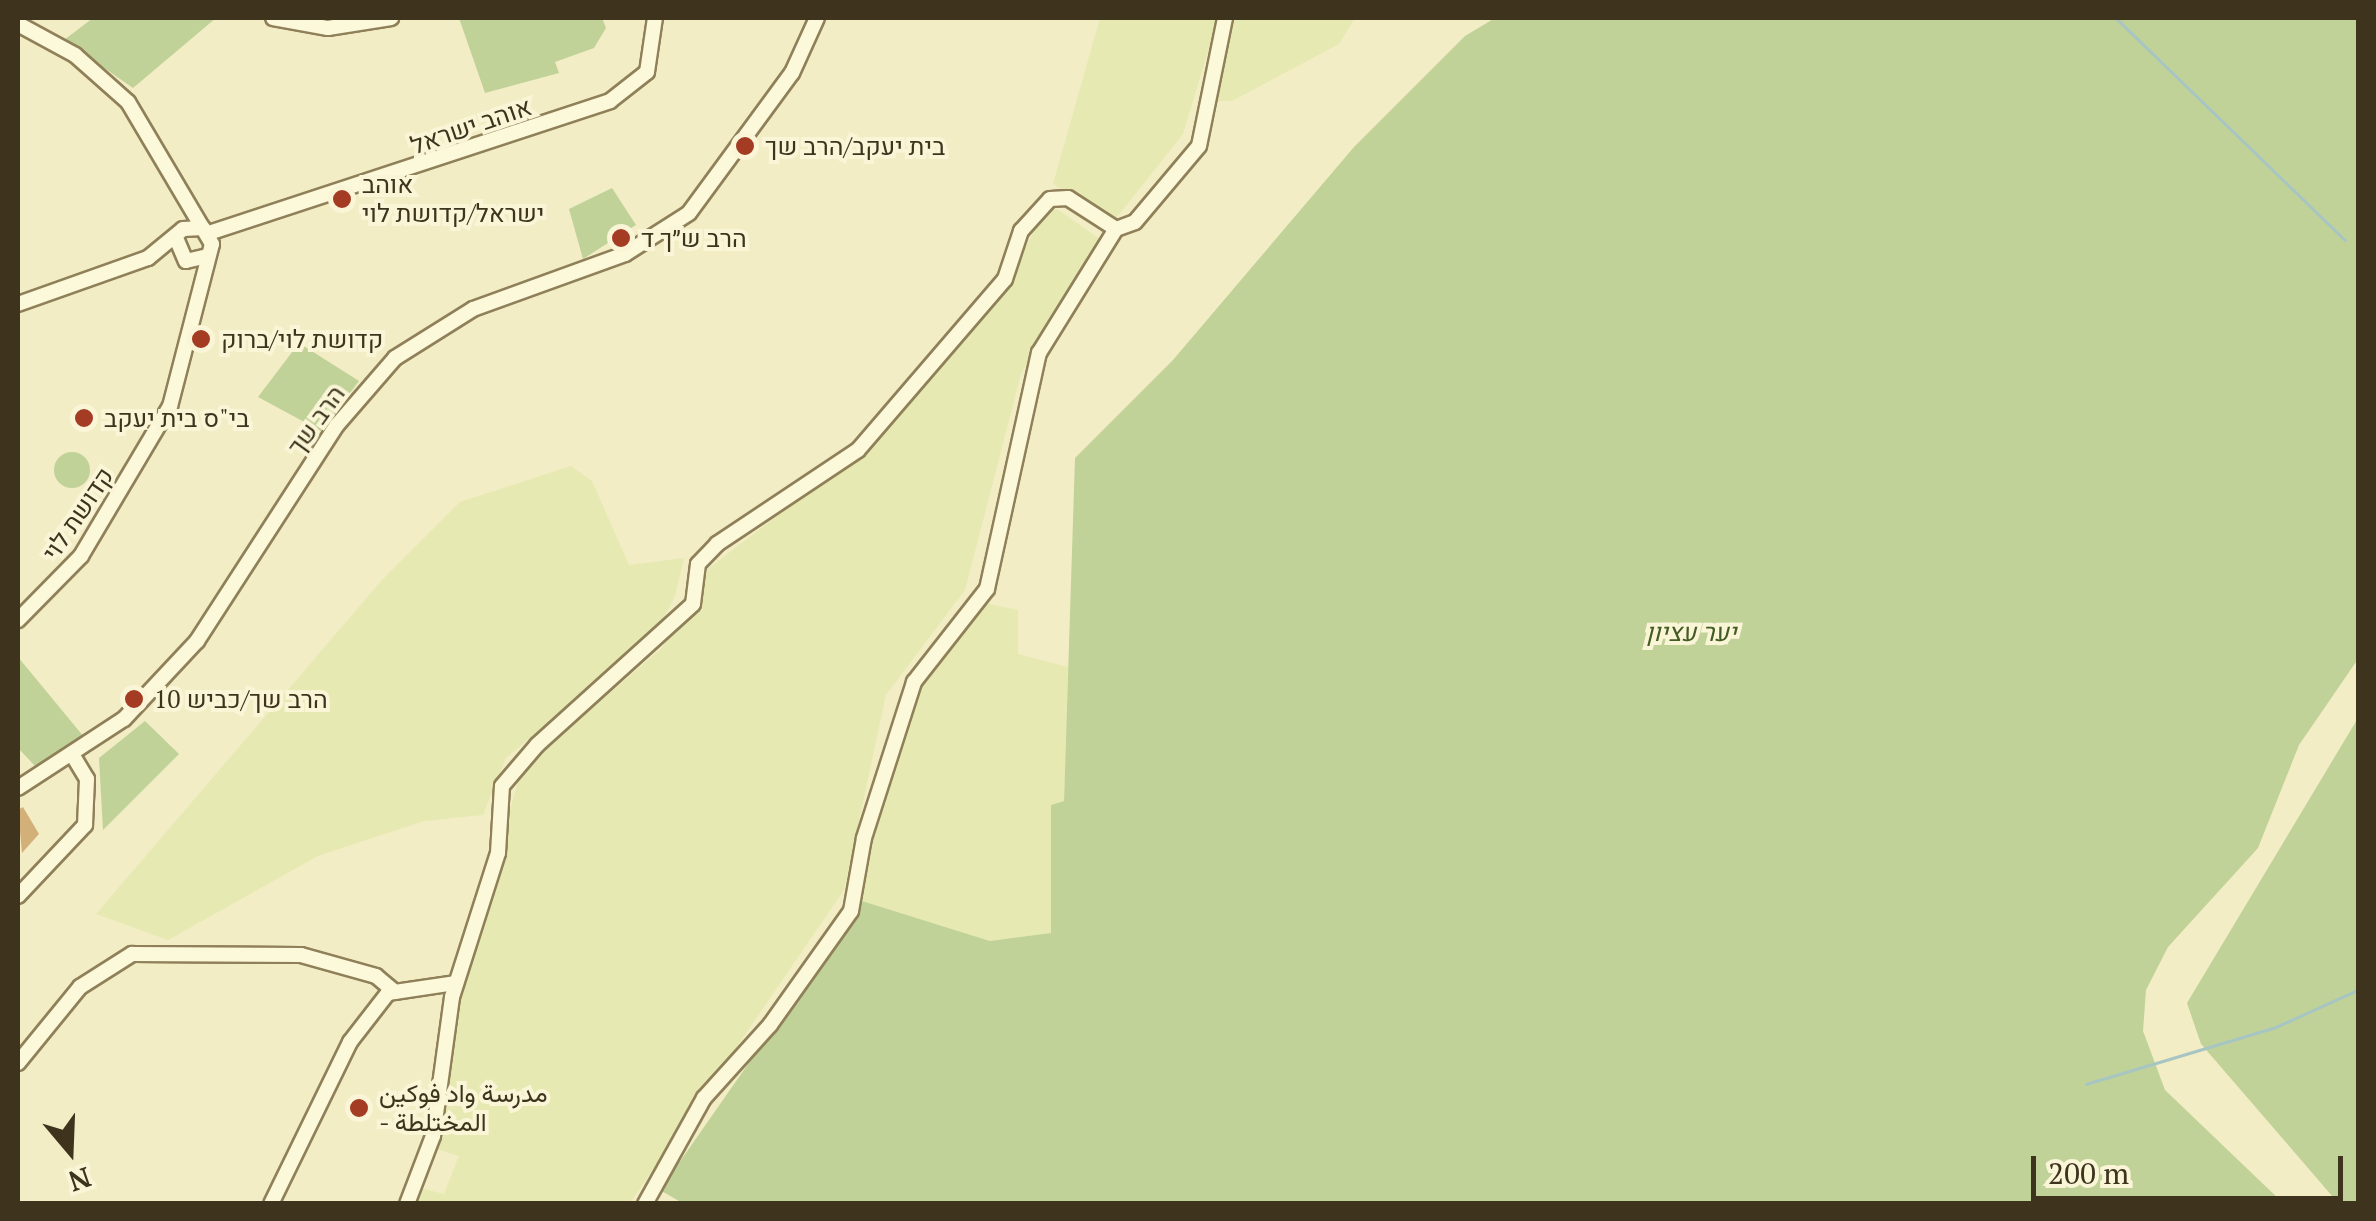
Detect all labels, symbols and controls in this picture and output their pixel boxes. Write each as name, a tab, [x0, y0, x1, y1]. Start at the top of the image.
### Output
street label: אוהב ישראל	[407, 91, 535, 161]
place label: בית יעקב/הרב שך	[765, 131, 945, 161]
marker: בית יעקב/הרב שך	[734, 135, 756, 157]
place label: אוהב ישראל/קדושת לוי	[362, 170, 544, 229]
marker: אוהב ישראל/קדושת לוי	[331, 188, 353, 210]
place label: הרב ש״ך ד	[641, 223, 747, 253]
marker: הרב ש״ך ד	[610, 227, 632, 249]
place label: קדושת לוי/ברוק	[221, 324, 383, 354]
marker: קדושת לוי/ברוק	[190, 328, 212, 350]
street label: הרב שך	[281, 379, 351, 461]
place label: בי"ס בית יעקב	[104, 403, 249, 433]
marker: בי"ס בית יעקב	[73, 407, 95, 429]
street label: קדושת לוי	[36, 462, 120, 566]
park label: יער עציון	[1646, 617, 1736, 647]
place label: הרב שך/כביש 10	[154, 684, 328, 714]
marker: הרב שך/כביש 10	[123, 688, 145, 710]
place label: مدرسة واد فوكين - المختلطة	[379, 1079, 548, 1138]
marker: مدرسة واد فوكين - المختلطة	[348, 1097, 370, 1119]
north arrow	[20, 1101, 120, 1201]
scale bar	[2036, 1136, 2348, 1198]
text: 200 m	[2048, 1153, 2129, 1193]
text: N	[64, 1159, 96, 1201]

